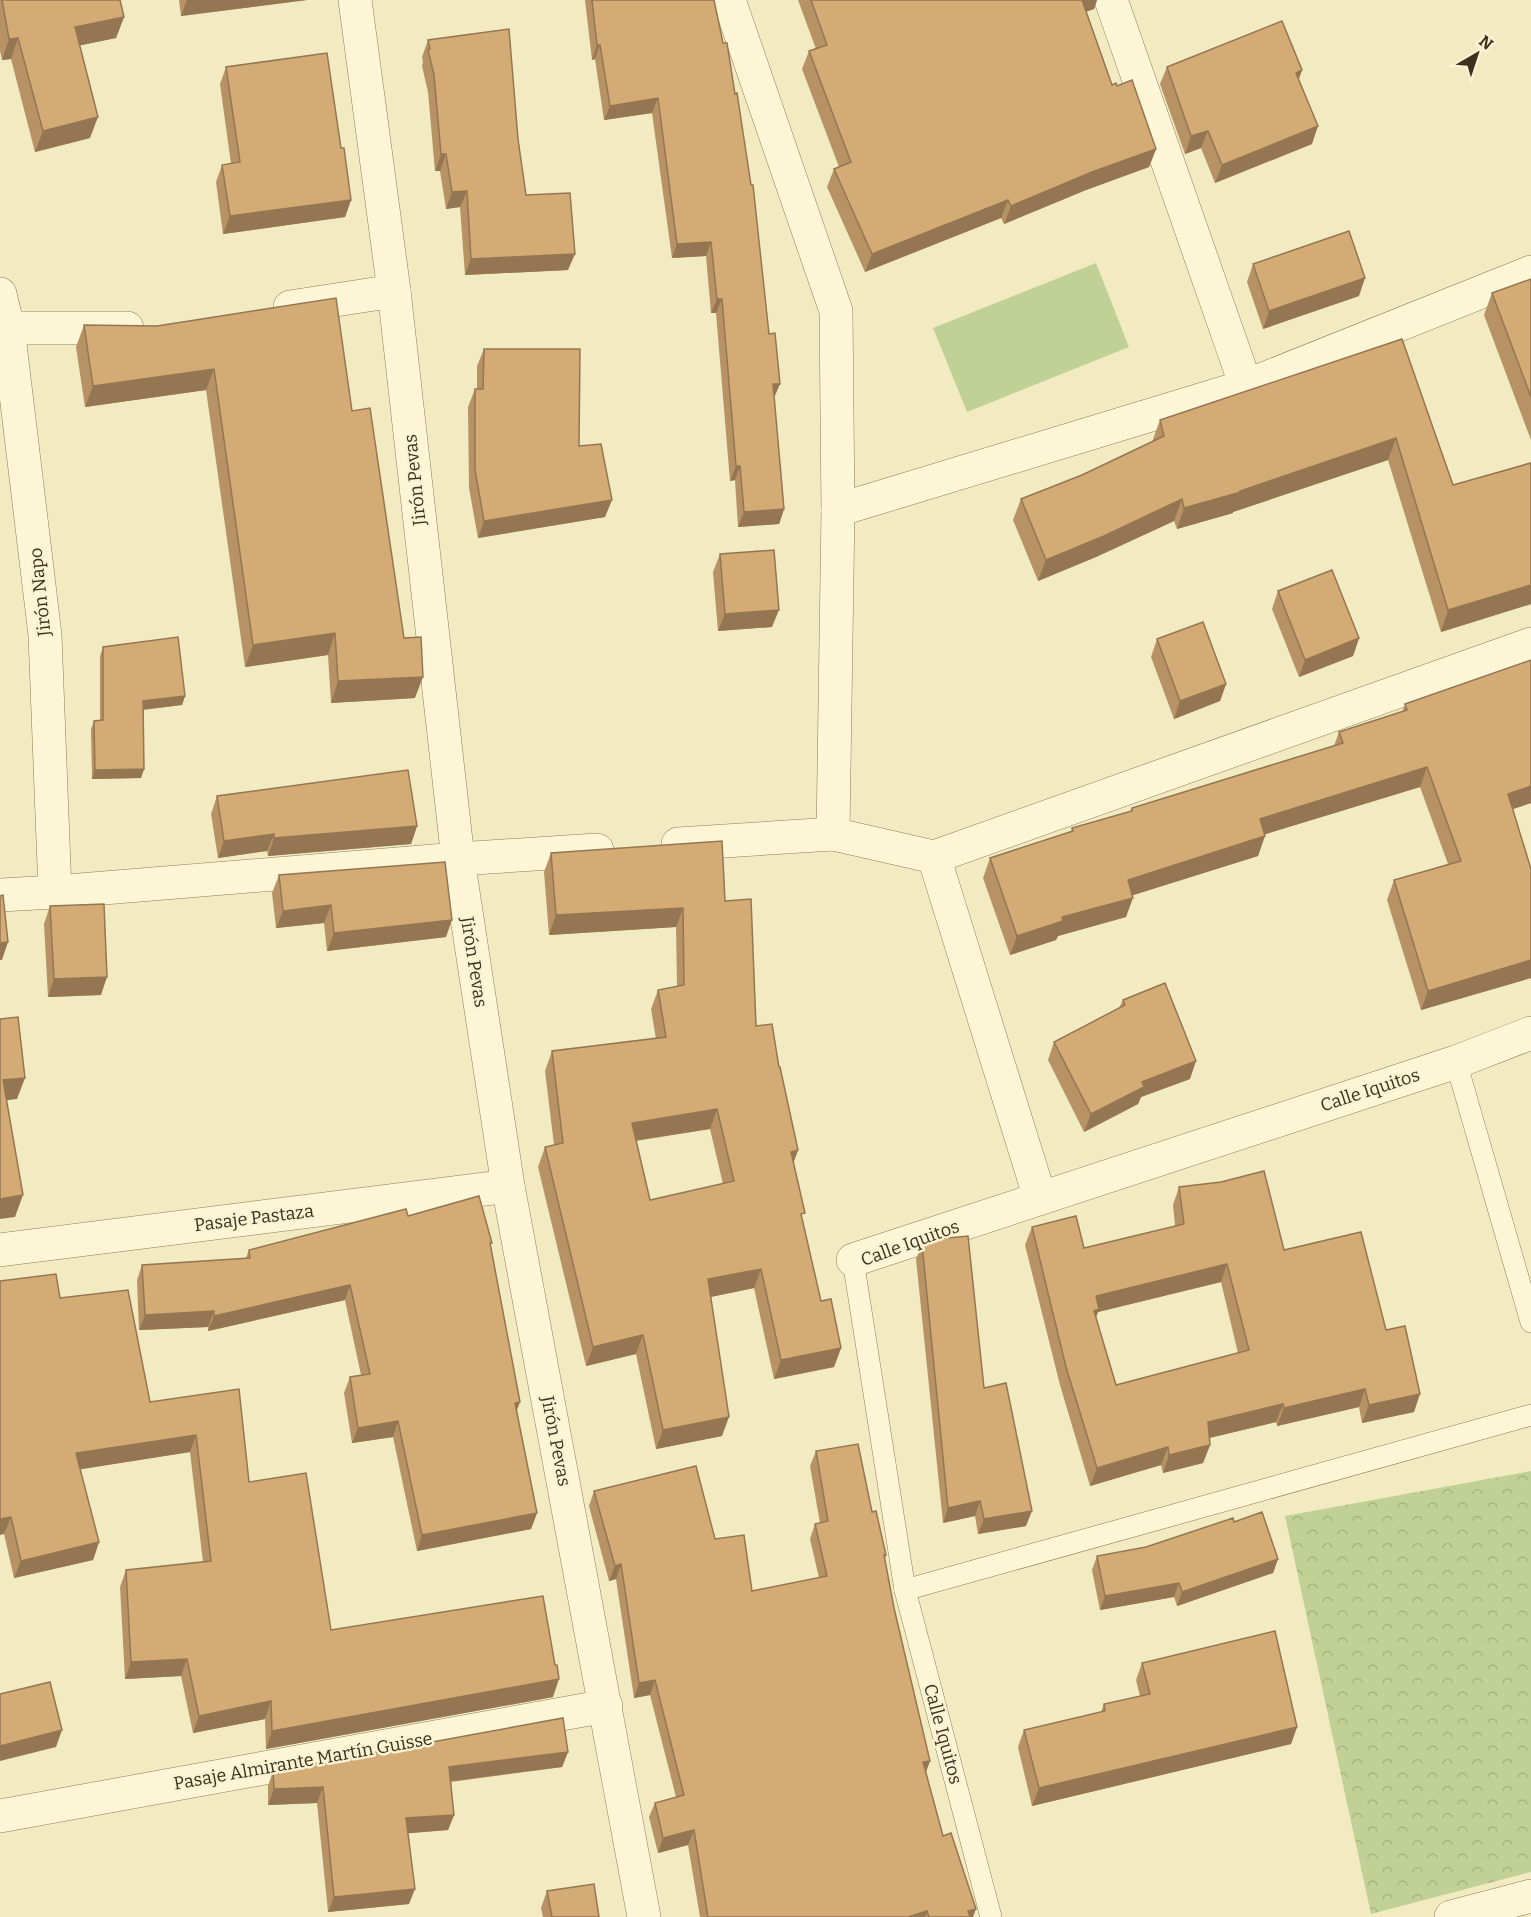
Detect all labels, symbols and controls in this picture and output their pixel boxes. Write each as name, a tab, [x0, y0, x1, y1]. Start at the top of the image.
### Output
north arrow	[1447, 24, 1507, 84]
text: N	[1475, 31, 1497, 54]
street label: Jirón Pevas	[399, 433, 431, 528]
street label: Jirón Napo	[24, 547, 56, 638]
street label: Jirón Pevas	[456, 914, 492, 1009]
street label: Calle Iquitos	[1318, 1064, 1422, 1116]
street label: Pasaje Pastaza	[193, 1200, 315, 1236]
street label: Calle Iquitos	[858, 1215, 962, 1271]
street label: Jirón Pevas	[536, 1393, 576, 1488]
street label: Calle Iquitos	[919, 1681, 967, 1787]
street label: Pasaje Almirante Martín Guisse	[172, 1727, 434, 1795]

